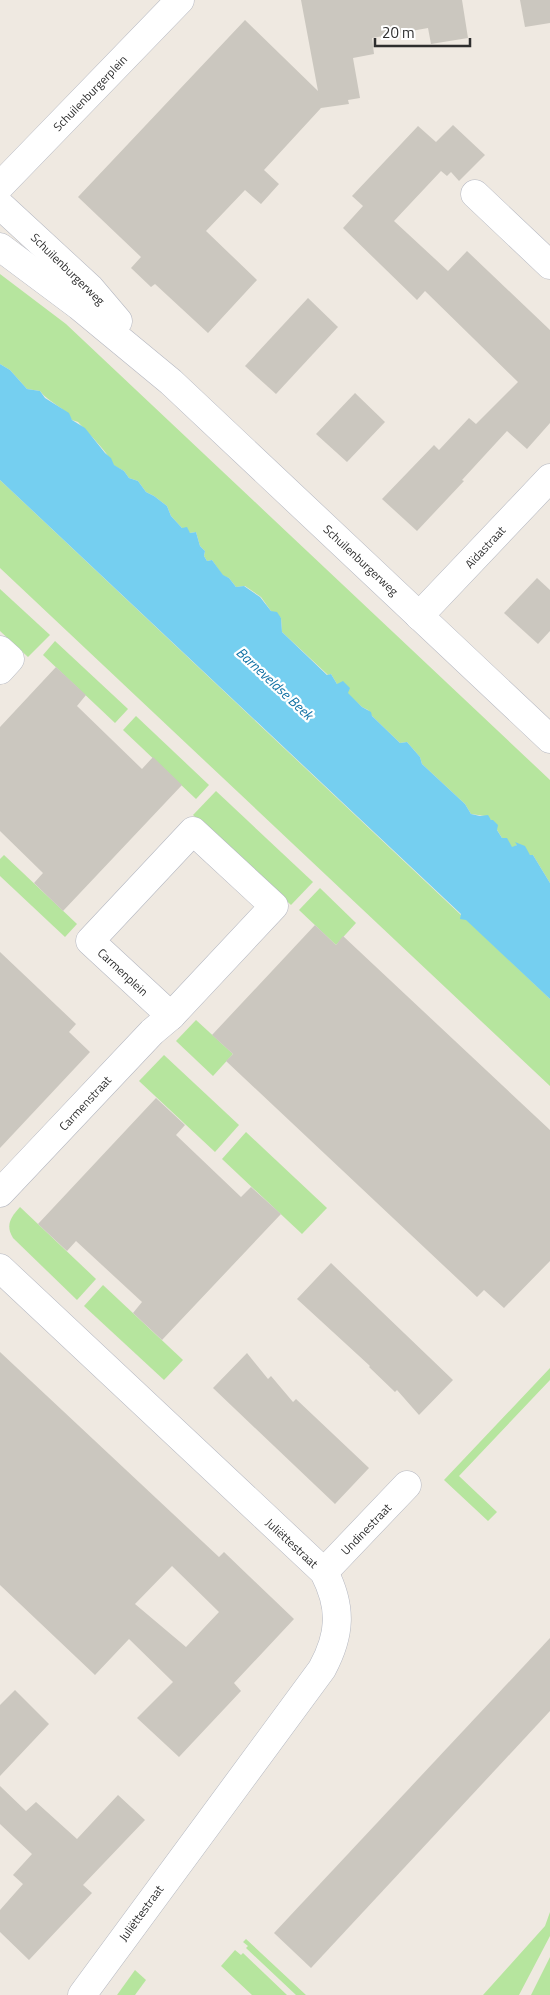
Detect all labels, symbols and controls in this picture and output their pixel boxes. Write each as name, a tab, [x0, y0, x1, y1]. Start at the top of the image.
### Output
scale bar	[375, 15, 470, 47]
text: 20 m	[382, 21, 415, 44]
street label: Schuilenburgerplein	[48, 50, 132, 136]
street label: Schuilenburgerweg	[27, 229, 109, 309]
street label: Schuilenburgerweg	[319, 520, 403, 600]
street label: Aïdastraat	[460, 521, 510, 573]
water label: Barneveldse Beek	[232, 642, 319, 725]
street label: Carmenplein	[93, 943, 153, 1001]
street label: Carmenstraat	[54, 1071, 116, 1135]
street label: Undinestraat	[336, 1498, 396, 1559]
street label: Juliëttestraat	[261, 1514, 323, 1573]
street label: Juliëttestraat	[114, 1880, 169, 1945]

